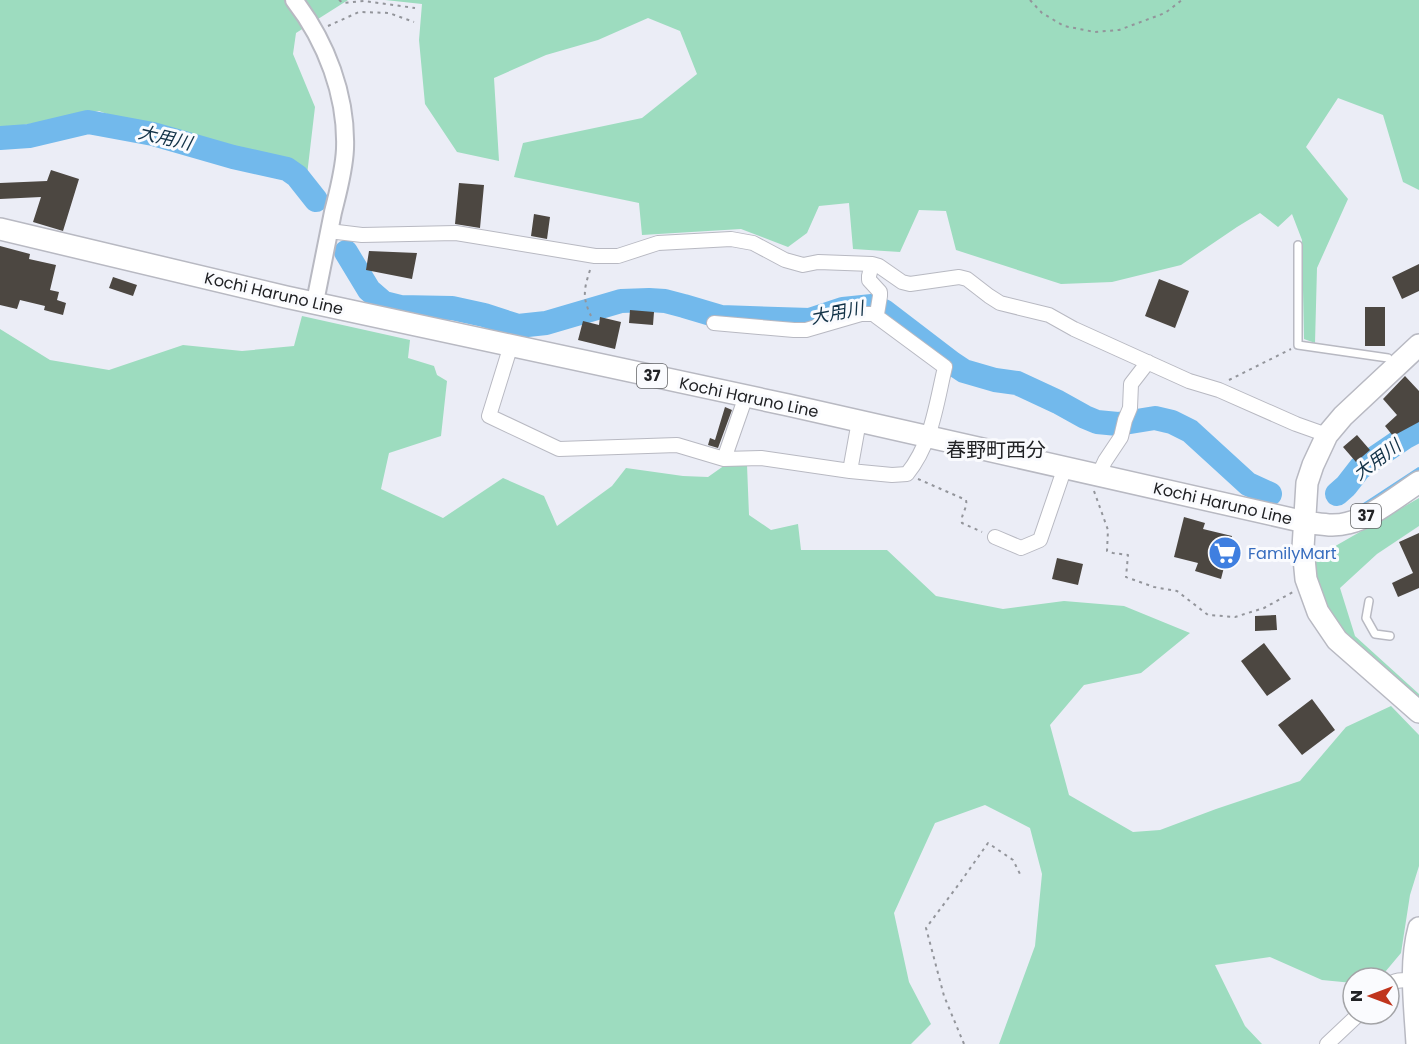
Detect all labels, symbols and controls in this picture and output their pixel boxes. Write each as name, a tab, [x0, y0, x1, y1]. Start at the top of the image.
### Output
water label: 大用川	[136, 119, 196, 156]
street label: Kochi Haruno Line	[202, 266, 346, 321]
water label: 大用川	[808, 295, 868, 330]
road number: 37	[637, 364, 667, 388]
street label: Kochi Haruno Line	[677, 371, 821, 423]
water label: 大用川	[1348, 432, 1407, 486]
district label: 春野町西分	[946, 436, 1046, 464]
street label: Kochi Haruno Line	[1151, 476, 1295, 531]
road number: 37	[1351, 504, 1381, 528]
supermarket icon: FamilyMart	[1207, 535, 1243, 571]
place label: FamilyMart	[1248, 542, 1337, 565]
north arrow	[1341, 966, 1401, 1026]
text: N	[1345, 990, 1368, 1002]

